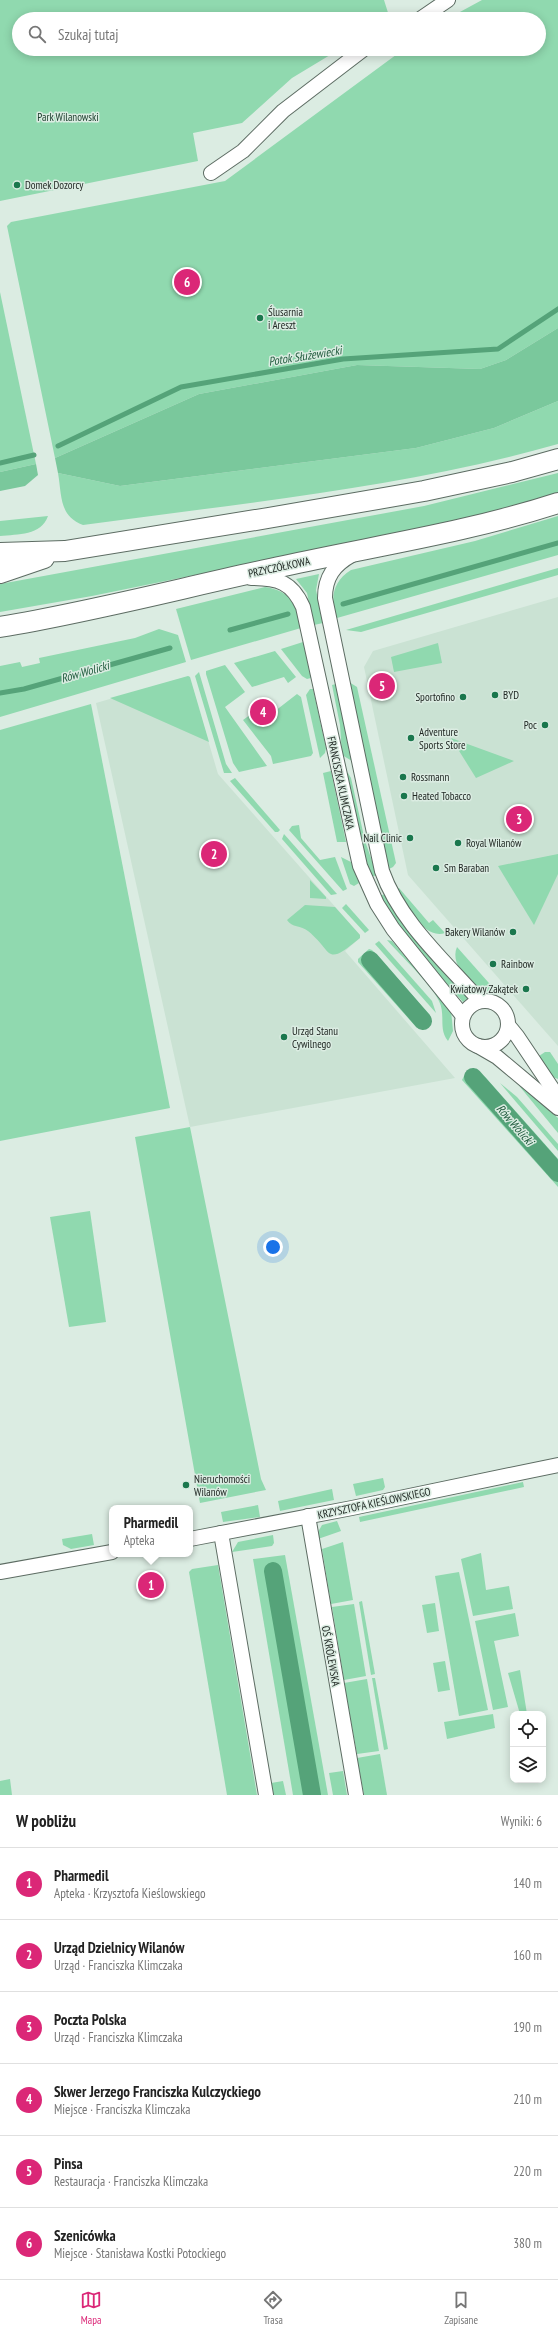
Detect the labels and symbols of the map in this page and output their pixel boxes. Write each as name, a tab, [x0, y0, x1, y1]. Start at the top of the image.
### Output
park label: Park Wilanowski	[37, 110, 99, 124]
place label: Domek Dozorcy	[25, 178, 84, 192]
marker: Domek Dozorcy	[12, 180, 22, 190]
pin: 6	[174, 267, 200, 297]
place label: Ślusarnia i Areszt	[268, 305, 303, 332]
marker: Ślusarnia i Areszt	[255, 313, 265, 323]
water label: Potok Służewiecki	[267, 342, 344, 369]
street label: PRZYCZÓŁKOWA	[247, 553, 312, 580]
water label: Rów Wolicki	[59, 657, 112, 686]
pin: 5	[369, 671, 395, 701]
place label: BYD	[503, 688, 519, 702]
place label: Sportofino	[415, 690, 455, 704]
marker: BYD	[490, 690, 500, 700]
marker: Sportofino	[458, 692, 468, 702]
pin: 4	[250, 697, 276, 727]
place label: Poc	[524, 718, 537, 732]
marker: Poc	[540, 720, 550, 730]
place label: Adventure Sports Store	[419, 725, 466, 752]
marker: Adventure Sports Store	[406, 733, 416, 743]
street label: FRANCISZKA KLIMCZAKA	[324, 735, 358, 832]
place label: Rossmann	[411, 770, 449, 784]
marker: Rossmann	[398, 772, 408, 782]
place label: Heated Tobacco	[412, 789, 471, 803]
marker: Heated Tobacco	[399, 791, 409, 801]
pin: 3	[506, 804, 532, 834]
place label: Nail Clinic	[363, 831, 402, 845]
marker: Nail Clinic	[405, 833, 415, 843]
place label: Royal Wilanów	[466, 836, 522, 850]
marker: Royal Wilanów	[453, 838, 463, 848]
pin: 2	[201, 839, 227, 869]
place label: Sm Baraban	[444, 861, 489, 875]
marker: Sm Baraban	[431, 863, 441, 873]
place label: Bakery Wilanów	[445, 925, 506, 939]
marker: Bakery Wilanów	[508, 927, 518, 937]
place label: Rainbow	[501, 957, 534, 971]
marker: Rainbow	[488, 959, 498, 969]
place label: Kwiatowy Zakątek	[450, 982, 519, 996]
marker: Kwiatowy Zakątek	[521, 984, 531, 994]
place label: Urząd Stanu Cywilnego	[292, 1024, 338, 1051]
marker: Urząd Stanu Cywilnego	[279, 1032, 289, 1042]
water label: Rów Wolicki	[494, 1101, 538, 1149]
your location	[263, 1237, 283, 1257]
place label: Nieruchomości Wilanów	[194, 1472, 250, 1499]
marker: Nieruchomości Wilanów	[181, 1480, 191, 1490]
street label: KRZYSZTOFA KIEŚLOWSKIEGO	[316, 1484, 432, 1522]
pin: 1	[138, 1570, 164, 1600]
street label: OŚ KRÓLEWSKA	[319, 1625, 343, 1688]

